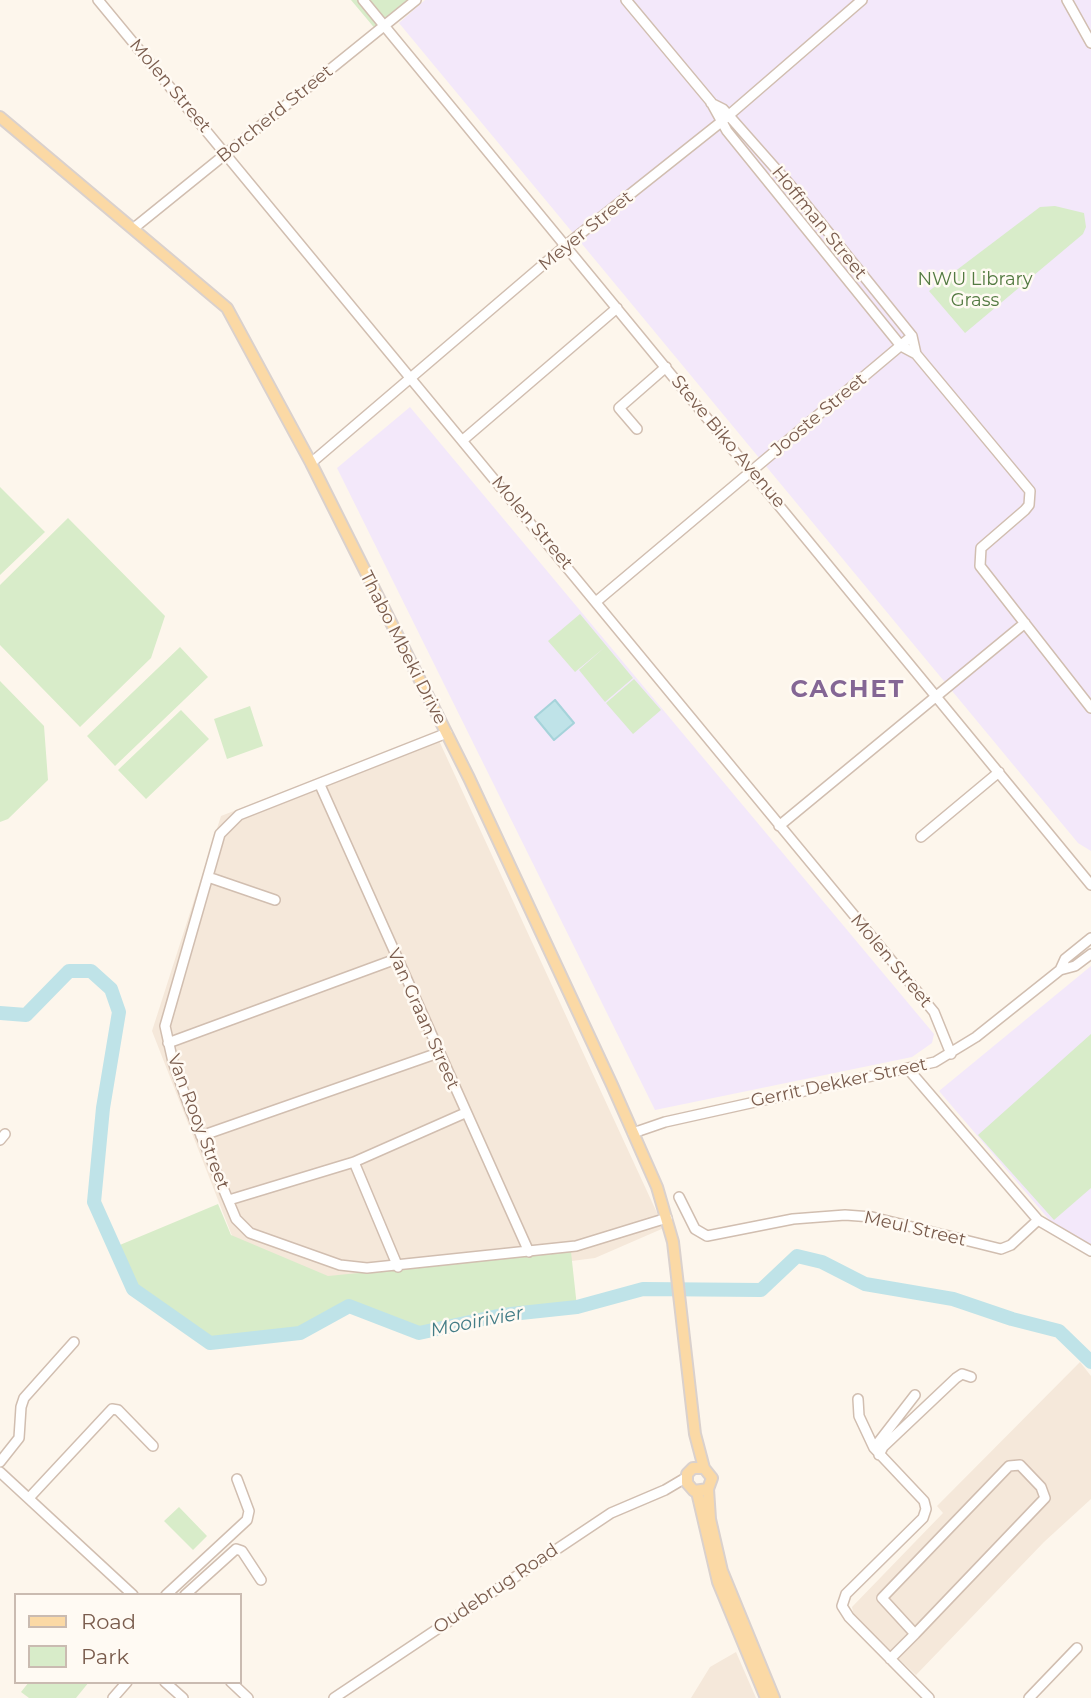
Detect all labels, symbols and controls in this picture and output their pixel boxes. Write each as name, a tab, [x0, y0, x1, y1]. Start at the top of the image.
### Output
street label: Molen Street	[125, 35, 215, 137]
street label: Borcherd Street	[213, 61, 337, 167]
street label: Hoffman Street	[767, 162, 871, 284]
street label: Meyer Street	[535, 187, 637, 275]
park label: NWU Library Grass	[918, 269, 1032, 312]
street label: Jooste Street	[767, 369, 871, 461]
street label: Steve Biko Avenue	[666, 371, 790, 513]
street label: Molen Street	[487, 472, 577, 574]
street label: Thabo Mbeki Drive	[355, 568, 451, 728]
district label: CACHET	[791, 676, 905, 704]
street label: Molen Street	[846, 910, 936, 1012]
street label: Van Graan Street	[382, 945, 464, 1093]
street label: Van Rooy Street	[162, 1051, 234, 1193]
street label: Gerrit Dekker Street	[749, 1054, 929, 1112]
street label: Meul Street	[862, 1207, 968, 1251]
water label: Mooirivier	[429, 1302, 525, 1342]
street label: Oudebrug Road	[429, 1539, 563, 1639]
legend	[14, 1593, 242, 1684]
text: Road	[81, 1609, 136, 1634]
text: Park	[81, 1644, 129, 1669]

